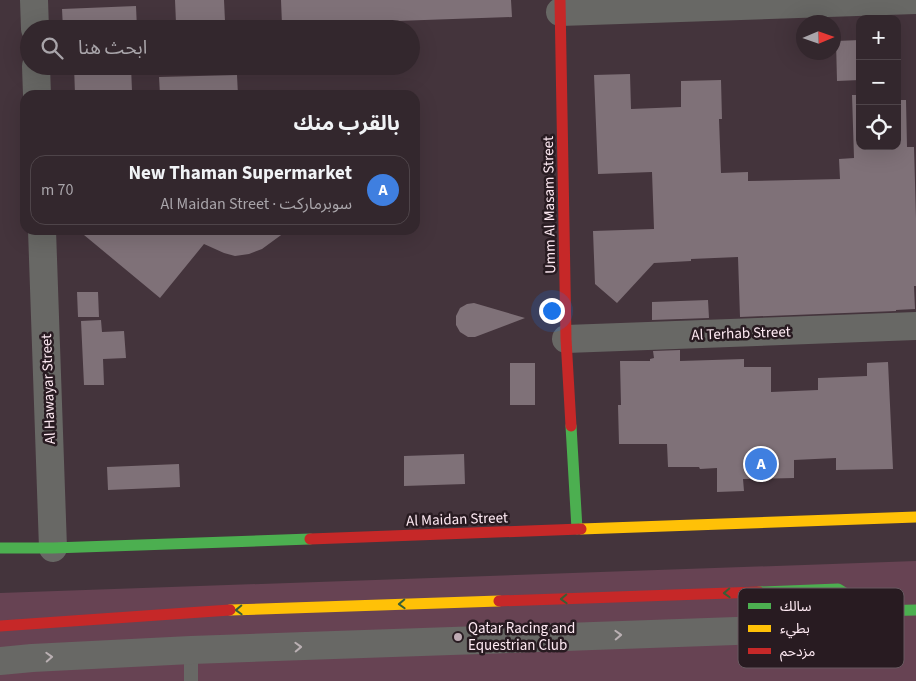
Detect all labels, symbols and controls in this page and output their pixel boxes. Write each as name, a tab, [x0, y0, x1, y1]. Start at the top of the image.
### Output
north arrow	[796, 15, 841, 60]
map controls	[856, 15, 901, 150]
button: +	[856, 15, 901, 60]
search box	[20, 20, 420, 75]
icon: search	[38, 34, 66, 62]
text: ابحث هنا	[78, 35, 147, 62]
button: −	[856, 60, 901, 105]
button: locate	[856, 105, 901, 150]
text: بالقرب منك	[293, 108, 400, 138]
street label: Umm Al Masam Street	[538, 136, 561, 274]
text: New Thaman Supermarket	[128, 160, 352, 187]
text: 70 m	[41, 179, 73, 201]
text: A	[378, 179, 388, 201]
text: سوبرماركت · Al Maidan Street	[161, 193, 352, 215]
your location	[539, 298, 565, 324]
street label: Al Terhab Street	[691, 321, 791, 346]
street label: Al Hawayar Street	[36, 333, 61, 445]
pin: A	[745, 445, 777, 483]
street label: Al Maidan Street	[406, 507, 508, 532]
one-way arrow	[722, 588, 730, 598]
legend	[738, 588, 904, 668]
one-way arrow	[560, 593, 568, 604]
text: سالك	[780, 597, 812, 617]
one-way arrow	[398, 599, 406, 609]
one-way arrow	[235, 604, 243, 615]
place label: Qatar Racing and Equestrian Club	[468, 618, 575, 656]
text: بطيء	[780, 619, 810, 639]
one-way arrow	[614, 630, 622, 641]
marker: Qatar Racing and Equestrian Club	[452, 631, 464, 643]
one-way arrow	[295, 641, 303, 652]
text: مزدحم	[780, 642, 815, 662]
one-way arrow	[45, 652, 53, 663]

